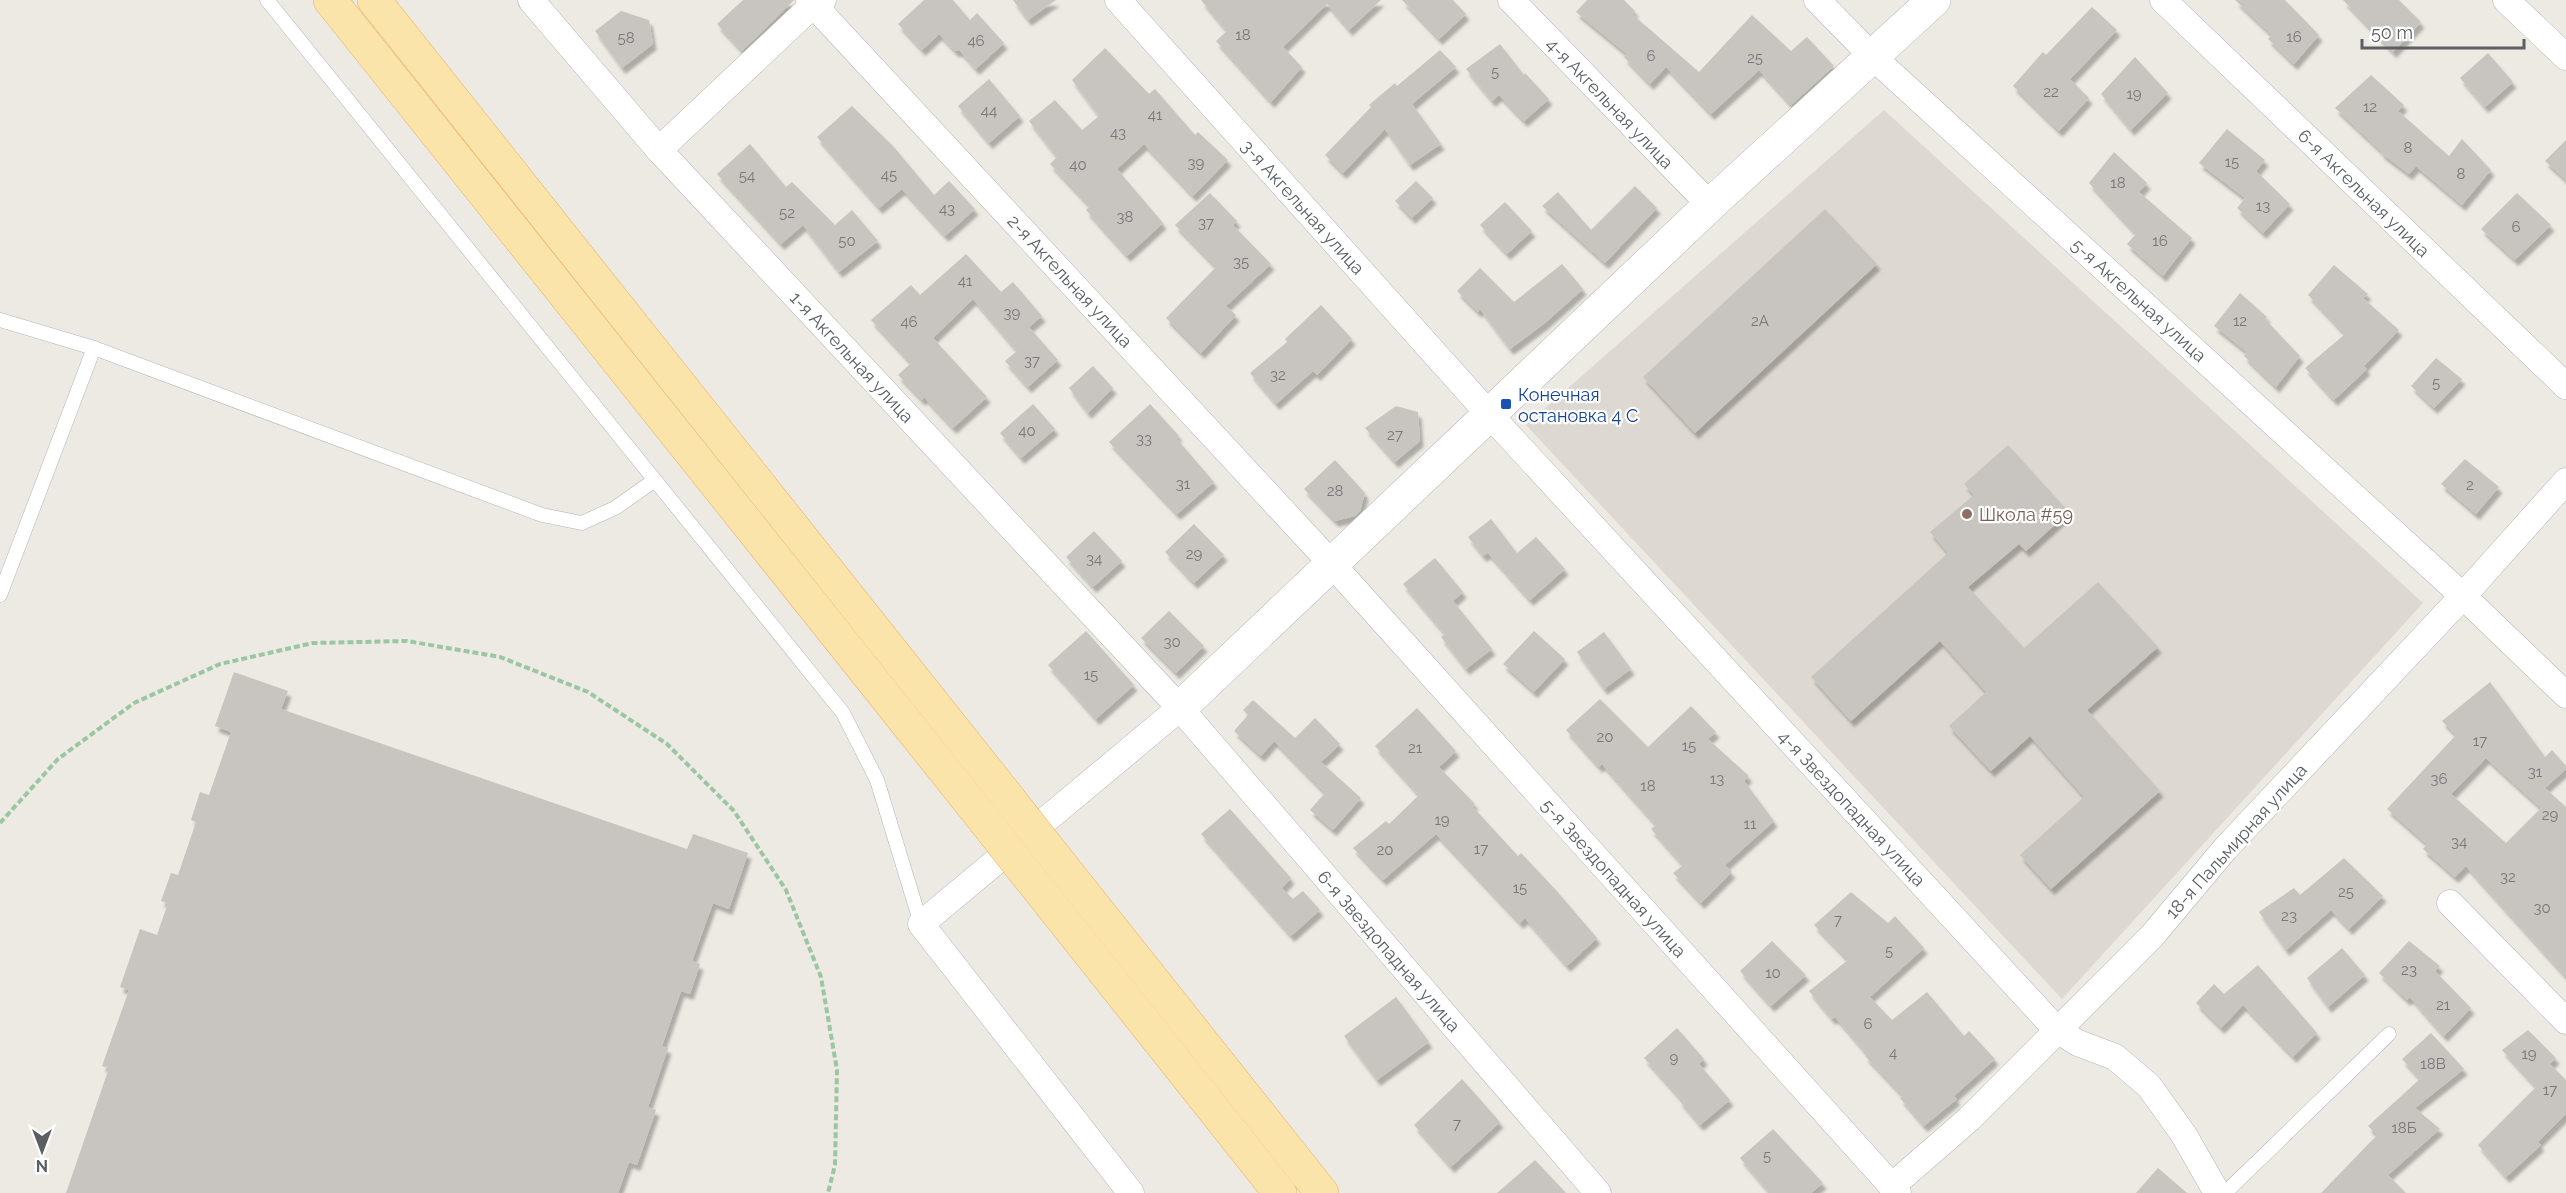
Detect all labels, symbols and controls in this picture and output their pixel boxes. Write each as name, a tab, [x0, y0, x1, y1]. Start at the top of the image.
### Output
scale bar	[2362, 12, 2524, 50]
text: 50 m	[2371, 22, 2413, 43]
house number: 18	[1235, 26, 1251, 44]
house number: 16	[2286, 28, 2302, 46]
house number: 58	[617, 29, 635, 47]
house number: 46	[967, 32, 985, 50]
street label: 4-я Акгельная улица	[1542, 33, 1678, 173]
house number: 6	[1646, 47, 1656, 65]
house number: 25	[1747, 49, 1763, 67]
house number: 5	[1491, 63, 1499, 81]
house number: 22	[2043, 83, 2059, 101]
house number: 19	[2126, 85, 2142, 103]
house number: 12	[2363, 98, 2377, 116]
house number: 44	[981, 102, 997, 120]
house number: 41	[1148, 106, 1163, 124]
house number: 43	[1110, 124, 1126, 142]
street label: 6-я Акгельная улица	[2294, 125, 2434, 261]
street label: 3-я Акгельная улица	[1237, 135, 1369, 279]
house number: 8	[2404, 139, 2413, 157]
house number: 15	[2225, 153, 2239, 171]
house number: 39	[1188, 154, 1205, 172]
house number: 40	[1069, 156, 1087, 174]
house number: 8	[2457, 165, 2466, 183]
house number: 45	[881, 166, 897, 184]
house number: 54	[739, 167, 755, 185]
house number: 18	[2110, 174, 2126, 192]
house number: 13	[2256, 197, 2270, 215]
house number: 43	[939, 200, 955, 218]
house number: 52	[779, 204, 795, 222]
house number: 38	[1117, 208, 1134, 226]
street label: 2-я Акгельная улица	[1003, 210, 1137, 352]
house number: 37	[1198, 214, 1214, 232]
house number: 6	[2511, 218, 2521, 236]
house number: 50	[838, 232, 856, 250]
house number: 16	[2152, 232, 2168, 250]
street label: 5-я Акгельная улица	[2067, 234, 2211, 366]
house number: 35	[1233, 253, 1249, 271]
house number: 41	[958, 272, 973, 290]
street label: 1-я Акгельная улица	[786, 287, 918, 427]
house number: 39	[1004, 304, 1021, 322]
house number: 2А	[1751, 312, 1769, 330]
house number: 12	[2233, 312, 2247, 330]
house number: 46	[900, 313, 918, 331]
house number: 37	[1024, 352, 1040, 370]
house number: 32	[1270, 366, 1286, 384]
house number: 5	[2432, 374, 2440, 392]
place label: Конечная остановка 4 С	[1518, 384, 1638, 426]
marker: Конечная остановка 4 С	[1499, 397, 1513, 411]
house number: 40	[1018, 422, 1036, 440]
house number: 27	[1387, 426, 1403, 444]
house number: 33	[1136, 430, 1152, 448]
house number: 31	[1176, 475, 1191, 493]
house number: 2	[2466, 476, 2474, 494]
house number: 28	[1327, 482, 1343, 500]
place label: Школа #59	[1979, 504, 2073, 525]
marker: Школа #59	[1960, 507, 1974, 521]
house number: 29	[1186, 545, 1203, 563]
house number: 34	[1086, 550, 1102, 568]
house number: 30	[1163, 633, 1181, 651]
house number: 15	[1084, 666, 1098, 684]
street label: 4-я Звездопадная улица	[1774, 726, 1930, 890]
house number: 20	[1597, 728, 1614, 746]
house number: 17	[2473, 732, 2487, 750]
house number: 15	[1682, 737, 1696, 755]
house number: 21	[1408, 739, 1423, 757]
street label: 18-я Пальмирная улица	[2161, 759, 2311, 923]
house number: 31	[2528, 763, 2543, 781]
house number: 13	[1710, 770, 1724, 788]
house number: 36	[2430, 770, 2448, 788]
house number: 18	[1640, 777, 1656, 795]
street label: 5-я Звездопадная улица	[1537, 795, 1691, 961]
house number: 29	[2542, 806, 2559, 824]
house number: 19	[1434, 811, 1450, 829]
house number: 11	[1744, 815, 1757, 833]
house number: 34	[2451, 833, 2467, 851]
house number: 17	[1474, 840, 1488, 858]
house number: 20	[1377, 841, 1394, 859]
street label: 6-я Звездопадная улица	[1313, 866, 1465, 1036]
house number: 32	[2500, 868, 2516, 886]
house number: 15	[1513, 879, 1527, 897]
house number: 25	[2338, 883, 2354, 901]
house number: 30	[2533, 899, 2551, 917]
house number: 23	[2281, 907, 2297, 925]
house number: 7	[1834, 911, 1842, 929]
house number: 5	[1885, 942, 1893, 960]
house number: 23	[2401, 961, 2417, 979]
house number: 10	[1765, 964, 1781, 982]
house number: 21	[2436, 996, 2451, 1014]
house number: 6	[1863, 1015, 1873, 1033]
house number: 4	[1889, 1044, 1897, 1062]
house number: 19	[2521, 1045, 2537, 1063]
house number: 9	[1670, 1049, 1679, 1067]
house number: 18В	[2420, 1055, 2446, 1073]
house number: 17	[2543, 1081, 2557, 1099]
house number: 7	[1453, 1115, 1461, 1133]
house number: 18Б	[2391, 1119, 2417, 1137]
north arrow	[12, 1121, 72, 1181]
house number: 5	[1763, 1147, 1771, 1165]
text: N	[36, 1156, 48, 1175]

